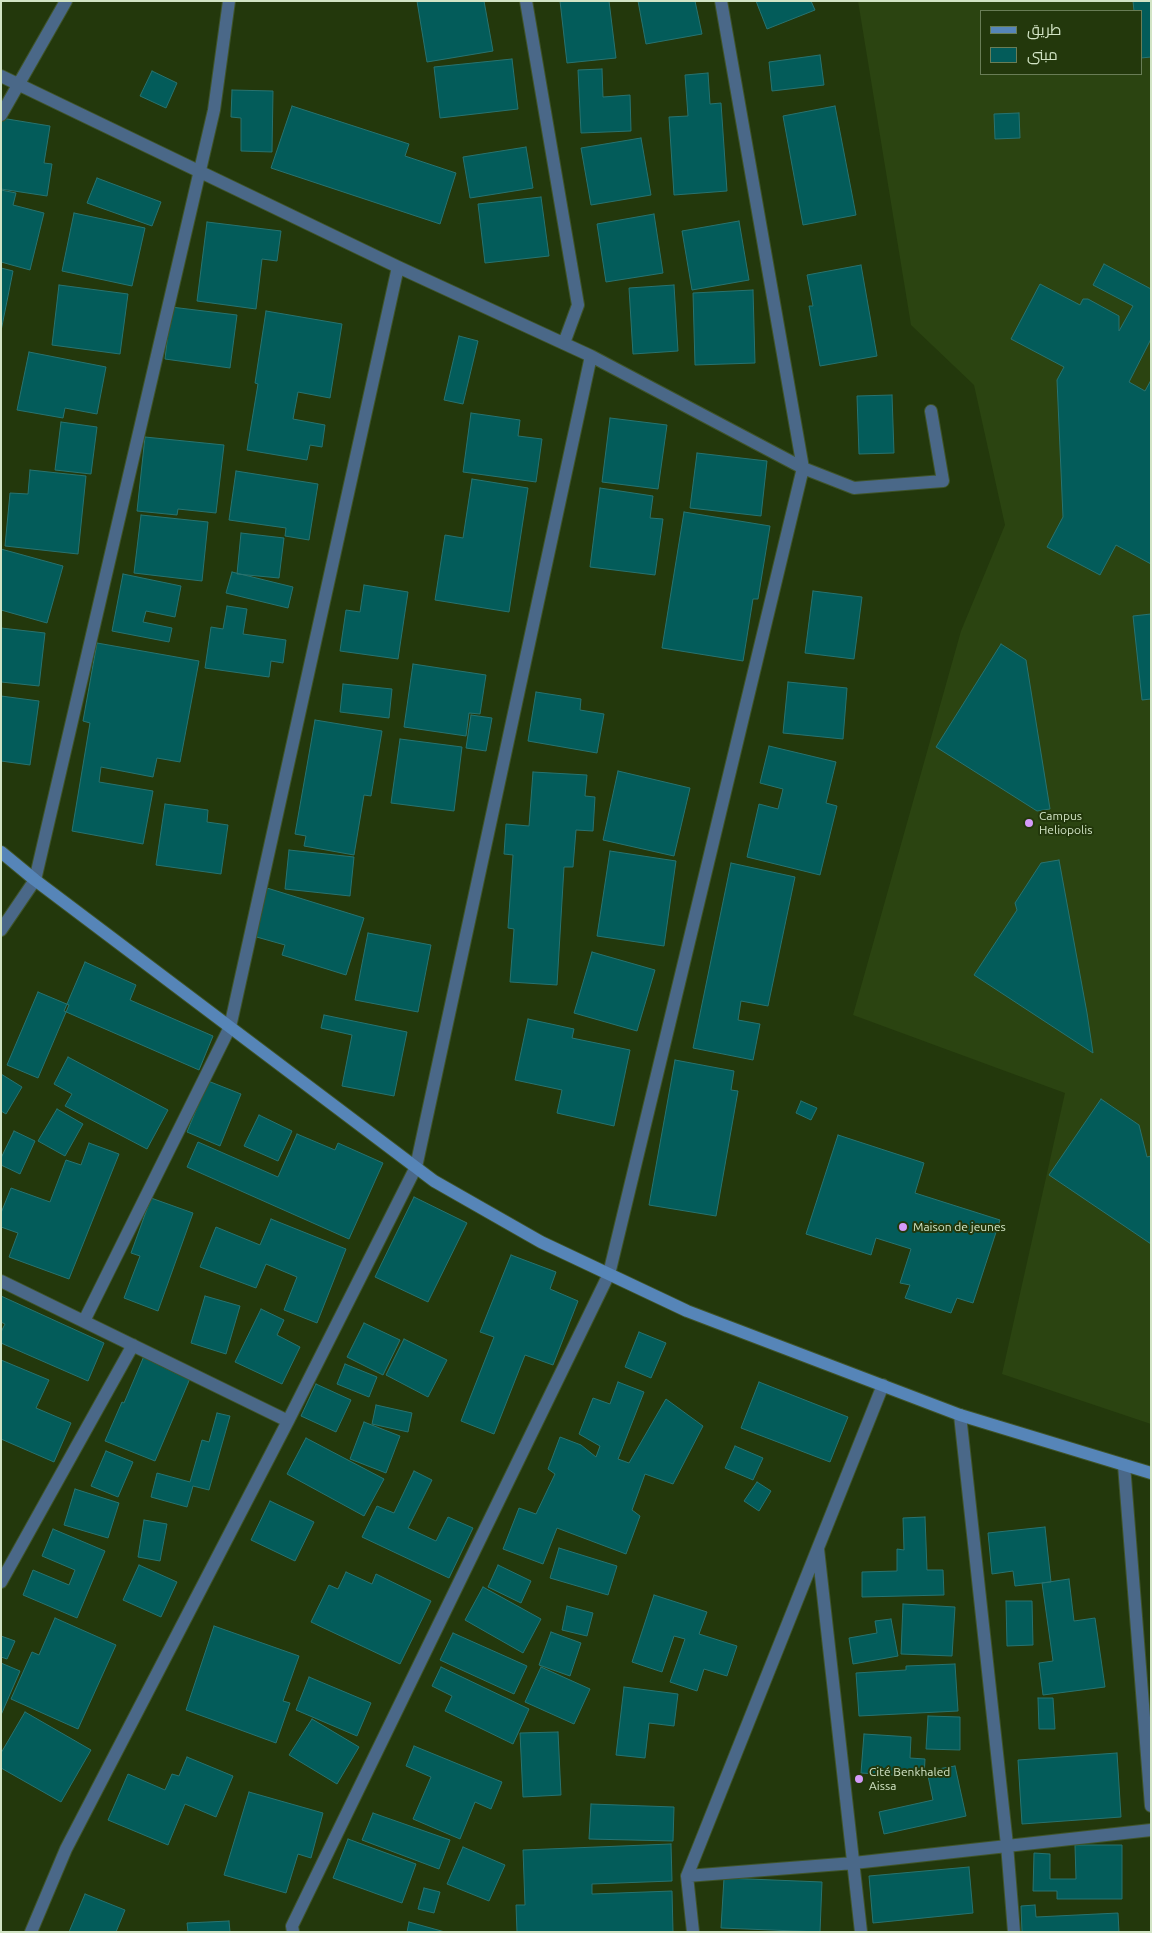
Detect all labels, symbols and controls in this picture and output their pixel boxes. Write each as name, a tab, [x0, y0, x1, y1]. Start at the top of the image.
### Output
legend	[980, 10, 1142, 75]
text: طريق	[1027, 21, 1061, 38]
text: مبنى	[1027, 46, 1058, 63]
place label: Campus Heliopolis	[1039, 809, 1092, 837]
marker: Campus Heliopolis	[1023, 817, 1035, 829]
place label: Maison de jeunes	[913, 1220, 1006, 1234]
marker: Maison de jeunes	[897, 1221, 909, 1233]
place label: Cité Benkhaled Aissa	[869, 1765, 950, 1793]
marker: Cité Benkhaled Aissa	[853, 1773, 865, 1785]

